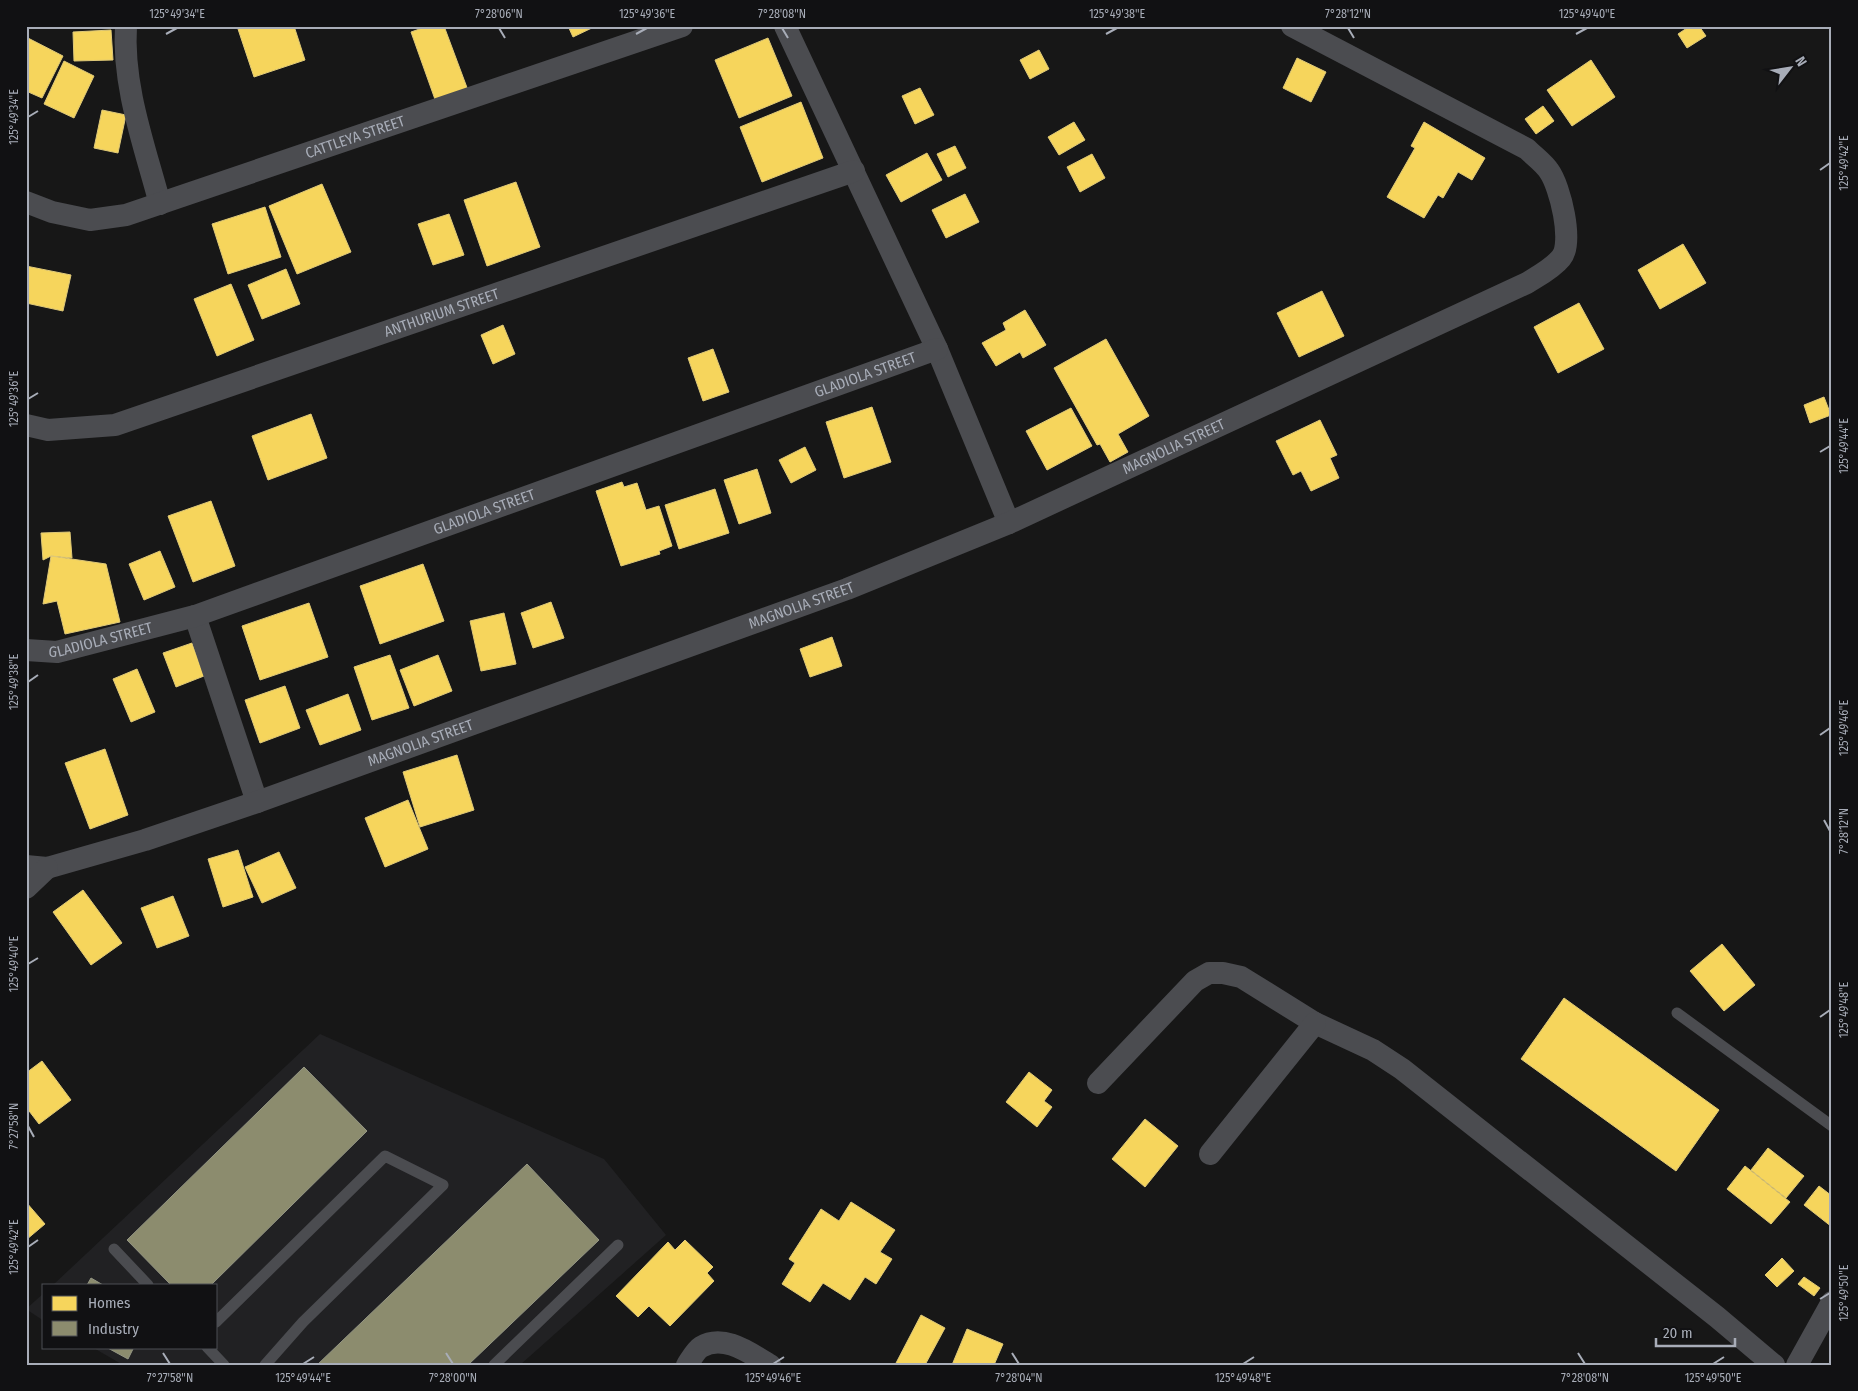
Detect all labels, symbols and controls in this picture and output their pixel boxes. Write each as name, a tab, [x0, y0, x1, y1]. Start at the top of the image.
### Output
text: 125°49'34"E	[149, 7, 205, 21]
text: 7°28'06"N	[475, 7, 523, 21]
text: 125°49'36"E	[619, 7, 675, 21]
text: 7°28'08"N	[758, 7, 806, 21]
text: 125°49'38"E	[1089, 7, 1145, 21]
text: 7°28'12"N	[1325, 7, 1371, 21]
text: 125°49'40"E	[1559, 7, 1616, 21]
north arrow	[1766, 42, 1816, 92]
text: N	[1791, 54, 1810, 70]
text: 125°49'34"E	[7, 89, 21, 145]
street label: CATTLEYA STREET	[303, 112, 407, 162]
text: 125°49'42"E	[1837, 135, 1851, 191]
street label: ANTHURIUM STREET	[382, 285, 501, 341]
street label: GLADIOLA STREET	[812, 348, 918, 401]
text: 125°49'36"E	[7, 371, 21, 427]
street label: MAGNOLIA STREET	[1120, 415, 1228, 478]
text: 125°49'44"E	[1837, 418, 1851, 474]
street label: GLADIOLA STREET	[431, 485, 537, 538]
street label: MAGNOLIA STREET	[746, 578, 857, 633]
street label: GLADIOLA STREET	[48, 618, 154, 661]
text: 125°49'38"E	[7, 654, 21, 710]
text: 125°49'46"E	[1837, 700, 1851, 756]
street label: MAGNOLIA STREET	[365, 716, 476, 770]
text: 7°28'12"N	[1837, 808, 1851, 854]
text: 125°49'40"E	[7, 935, 21, 992]
text: 125°49'48"E	[1837, 982, 1851, 1038]
text: 7°27'58"N	[7, 1103, 21, 1149]
text: 125°49'42"E	[7, 1219, 21, 1275]
text: 125°49'50"E	[1837, 1264, 1851, 1321]
legend	[42, 1284, 218, 1348]
text: Homes	[88, 1294, 130, 1312]
scale bar	[1656, 1316, 1734, 1348]
text: Industry	[88, 1320, 139, 1338]
text: 20 m	[1663, 1324, 1693, 1342]
text: 7°27'58"N	[147, 1371, 193, 1385]
text: 125°49'44"E	[275, 1371, 331, 1385]
text: 7°28'00"N	[429, 1371, 477, 1385]
text: 125°49'46"E	[745, 1371, 801, 1385]
text: 7°28'04"N	[995, 1371, 1043, 1385]
text: 125°49'48"E	[1215, 1371, 1271, 1385]
text: 7°28'08"N	[1561, 1371, 1609, 1385]
text: 125°49'50"E	[1685, 1371, 1742, 1385]

